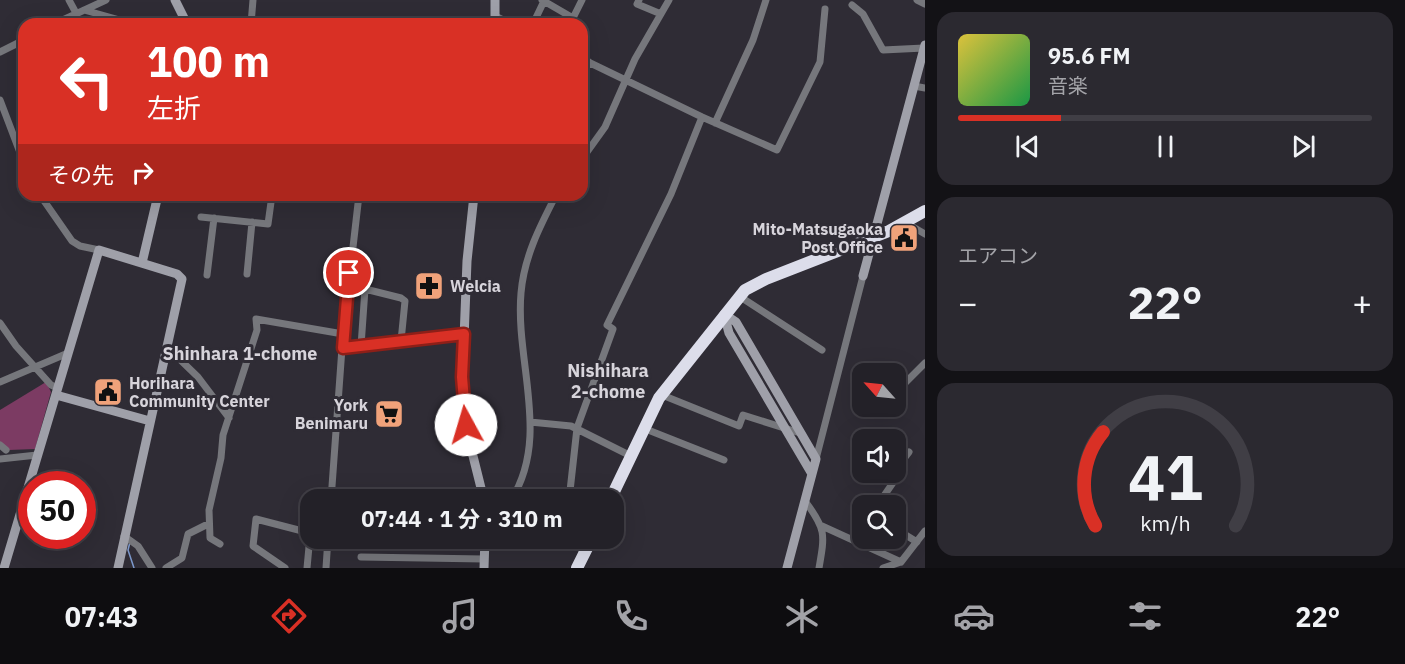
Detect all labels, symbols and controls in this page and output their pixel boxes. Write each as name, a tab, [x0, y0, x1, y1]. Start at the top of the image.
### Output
text: 100 m	[147, 34, 270, 89]
text: 95.6 FM	[1048, 41, 1131, 70]
icon: left	[48, 42, 126, 120]
text: 音楽	[1048, 72, 1088, 99]
text: 左折	[147, 90, 201, 125]
icon: previous	[1011, 130, 1044, 163]
icon: pause	[1149, 130, 1182, 163]
icon: next	[1287, 130, 1320, 163]
icon: right	[126, 156, 159, 189]
text: その先	[48, 160, 114, 189]
place label: Mito-Matsugaoka Post Office	[753, 219, 883, 257]
public building icon: Mito-Matsugaoka Post Office	[888, 222, 920, 254]
text: エアコン	[958, 242, 1038, 269]
pin	[323, 247, 374, 298]
icon: arrive	[332, 256, 365, 289]
pharmacy icon: Welcia	[413, 270, 445, 302]
text: 22°	[1127, 273, 1203, 331]
place label: Welcia	[450, 276, 501, 296]
text: −	[958, 281, 978, 324]
text: +	[1352, 281, 1372, 324]
district label: Shinhara 1-chome	[163, 342, 317, 365]
district label: Nishihara 2-chome	[567, 359, 649, 403]
north arrow	[852, 363, 906, 417]
map controls	[852, 363, 906, 549]
place label: Horihara Community Center	[129, 373, 270, 411]
public building icon: Horihara Community Center	[92, 376, 124, 408]
position arrow	[434, 393, 498, 457]
place label: York Benimaru	[295, 395, 369, 433]
supermarket icon: York Benimaru	[373, 398, 405, 430]
button: sound	[852, 429, 906, 483]
text: 41	[1128, 437, 1202, 518]
speed limit sign: 50	[18, 471, 96, 549]
button: search	[852, 495, 906, 549]
text: 07:44 · 1 分 · 310 m	[361, 504, 563, 533]
text: km/h	[1140, 510, 1190, 538]
icon: directions	[268, 595, 310, 637]
icon: music	[439, 595, 481, 637]
icon: phone	[610, 595, 652, 637]
icon: climate	[781, 595, 823, 637]
icon: car	[953, 595, 995, 637]
icon: filters	[1124, 595, 1166, 637]
text: 07:43	[65, 599, 138, 634]
text: 22°	[1295, 599, 1340, 634]

